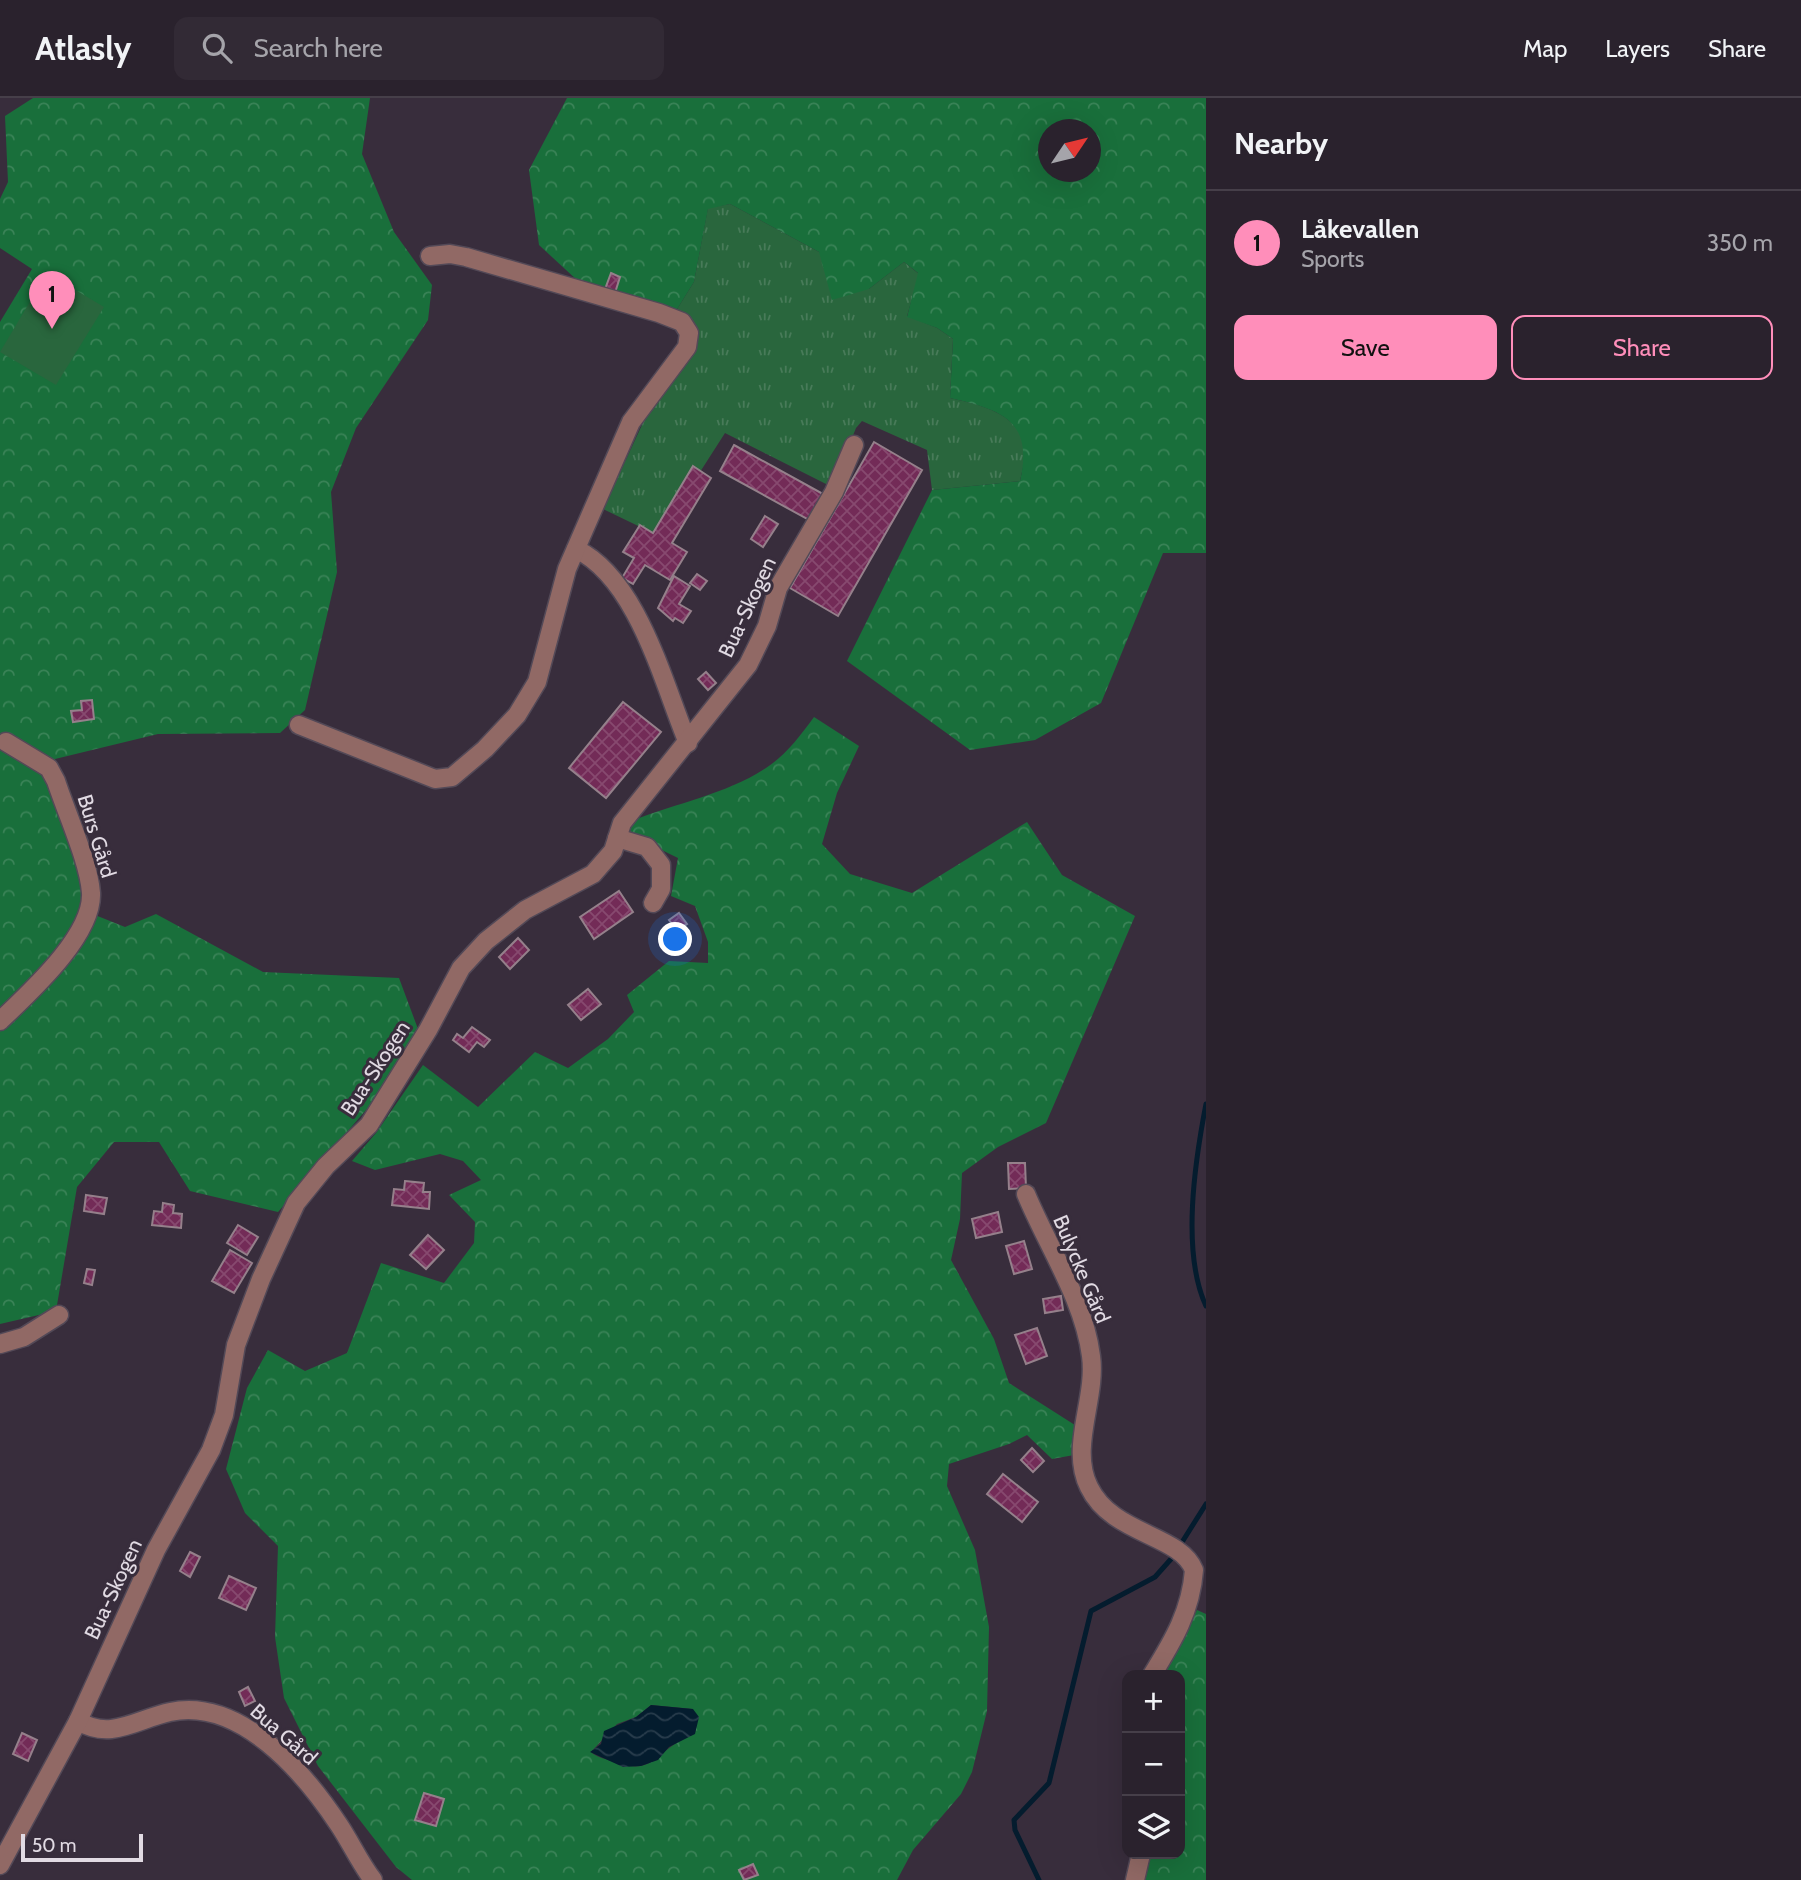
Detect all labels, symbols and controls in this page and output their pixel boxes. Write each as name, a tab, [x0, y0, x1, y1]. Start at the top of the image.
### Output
search box	[174, 17, 664, 80]
text: Atlasly	[35, 28, 132, 68]
icon: search	[198, 29, 236, 67]
text: Search here	[254, 32, 383, 64]
text: Map	[1523, 34, 1567, 63]
text: Layers	[1605, 34, 1670, 63]
text: Share	[1708, 34, 1766, 63]
north arrow	[1038, 119, 1101, 182]
text: Nearby	[1234, 125, 1328, 162]
text: Låkevallen	[1301, 213, 1419, 245]
text: 1	[1253, 229, 1261, 257]
text: 350 m	[1707, 229, 1773, 257]
text: Sports	[1301, 245, 1364, 273]
pin: 1	[29, 271, 75, 329]
button: Save	[1234, 315, 1497, 380]
button: Share	[1511, 315, 1773, 380]
street label: Bua-Skogen	[713, 553, 781, 661]
street label: Burs Gård	[73, 791, 121, 881]
your location	[658, 922, 692, 956]
street label: Bua-Skogen	[335, 1016, 415, 1120]
street label: Bulycke Gård	[1048, 1211, 1116, 1327]
street label: Bua-Skogen	[79, 1535, 147, 1643]
map controls	[1122, 1670, 1185, 1859]
button: +	[1122, 1670, 1185, 1733]
street label: Bua Gård	[245, 1698, 323, 1770]
button: −	[1122, 1733, 1185, 1796]
button: layers	[1122, 1796, 1185, 1859]
scale bar	[21, 1831, 144, 1863]
text: 50 m	[32, 1834, 76, 1857]

